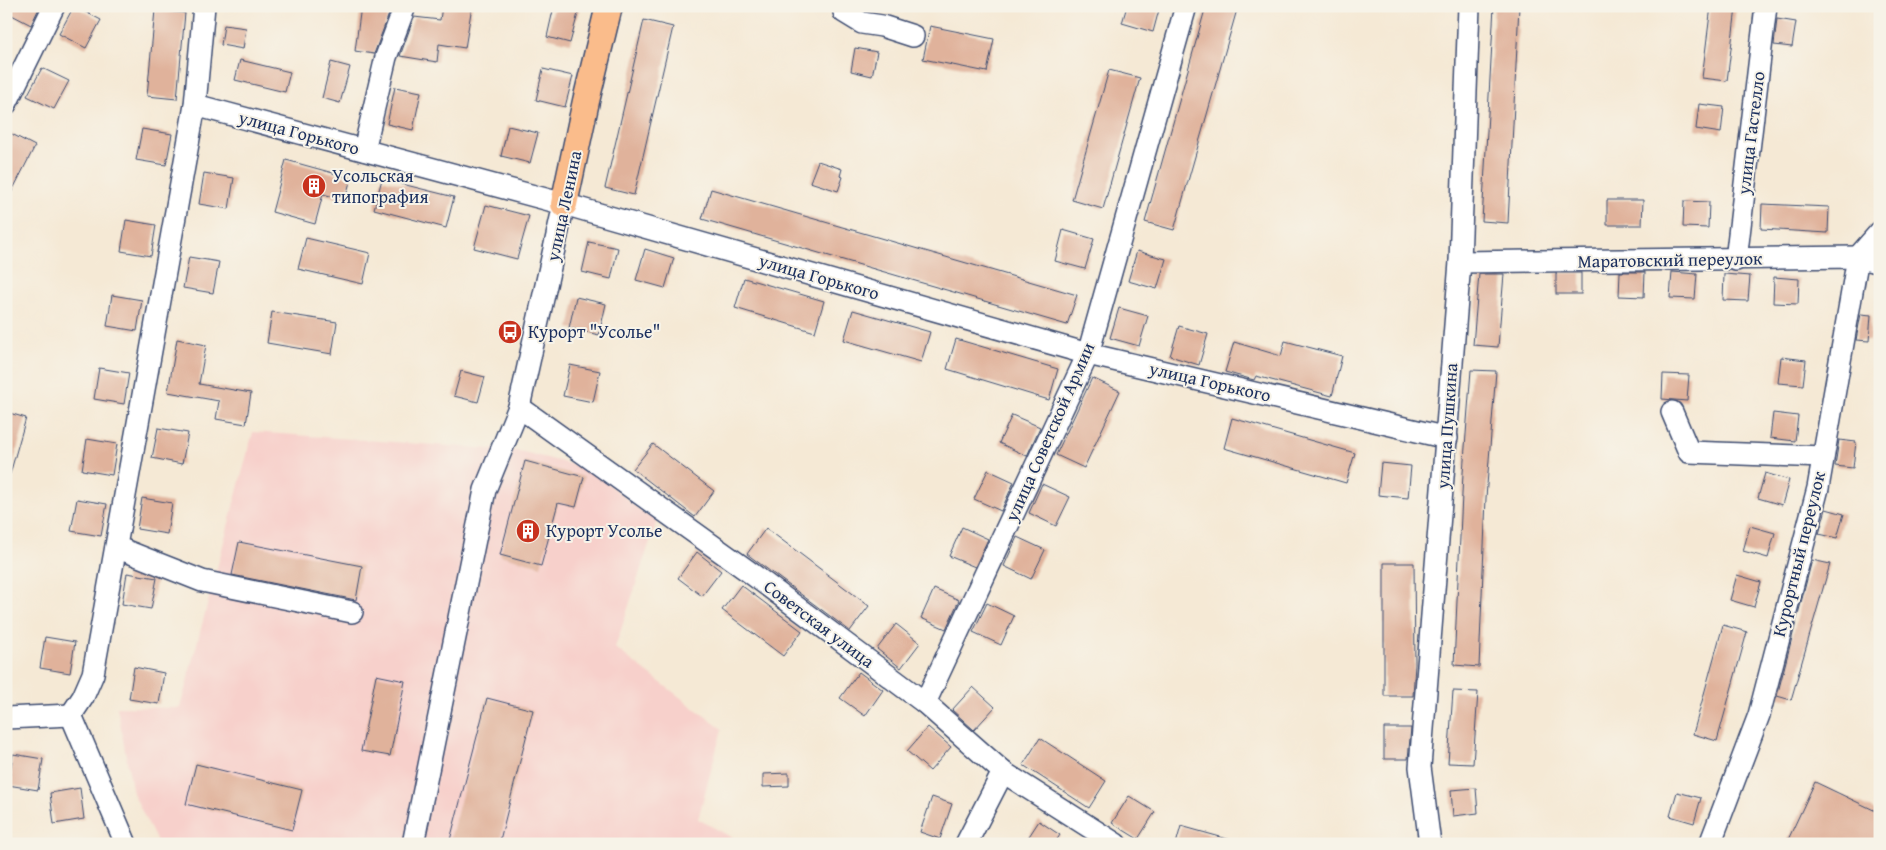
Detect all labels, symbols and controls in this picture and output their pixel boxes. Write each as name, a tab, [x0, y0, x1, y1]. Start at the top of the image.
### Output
street label: улица Гастелло	[1729, 70, 1771, 197]
street label: улица Горького	[235, 103, 363, 162]
street label: улица Ленина	[538, 148, 589, 265]
place label: Усольская типография	[332, 162, 429, 210]
building icon: Усольская типография	[301, 173, 327, 199]
street label: Маратовский переулок	[1577, 244, 1763, 275]
street label: улица Горького	[755, 246, 882, 307]
place label: Курорт "Усолье"	[528, 318, 660, 345]
bus stop icon: Курорт "Усолье"	[497, 319, 523, 345]
street label: улица Советской Армии	[997, 338, 1101, 527]
street label: улица Горького	[1146, 354, 1274, 409]
street label: улица Пушкина	[1429, 362, 1464, 491]
street label: Курортный переулок	[1765, 468, 1832, 639]
place label: Курорт Усолье	[546, 517, 662, 544]
building icon: Курорт Усолье	[515, 518, 541, 544]
street label: Советская улица	[758, 573, 881, 675]

